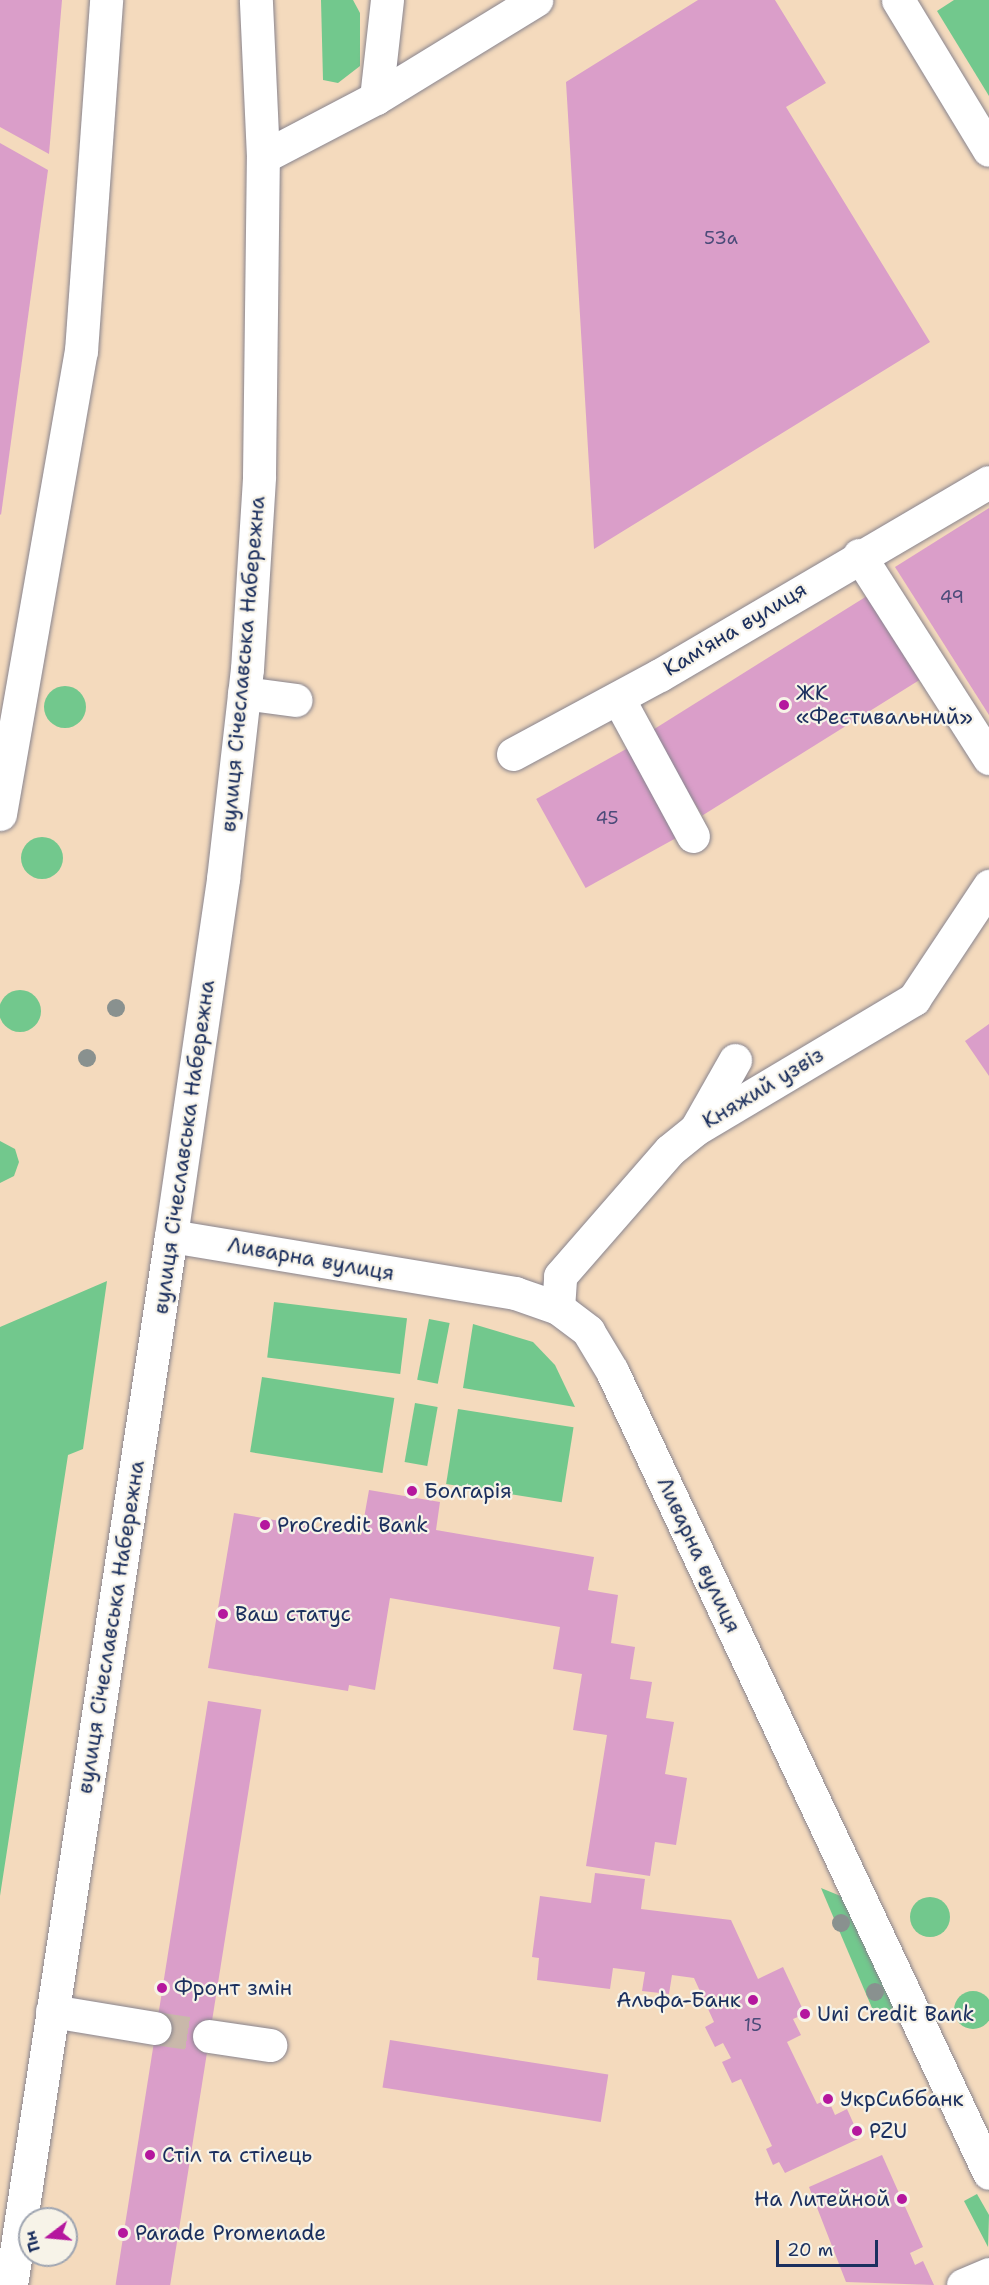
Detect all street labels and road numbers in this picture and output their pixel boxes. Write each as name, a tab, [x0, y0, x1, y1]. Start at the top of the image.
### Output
street label: вулиця Січеславська Набережна	[216, 495, 270, 833]
street label: Кам'яна вулиця	[659, 576, 811, 682]
street label: вулиця Січеславська Набережна	[148, 978, 220, 1316]
street label: Княжий узвіз	[698, 1042, 828, 1134]
street label: Ливарна вулиця	[226, 1232, 396, 1286]
street label: вулиця Січеславська Набережна	[72, 1459, 150, 1795]
street label: Ливарна вулиця	[652, 1473, 746, 1637]

